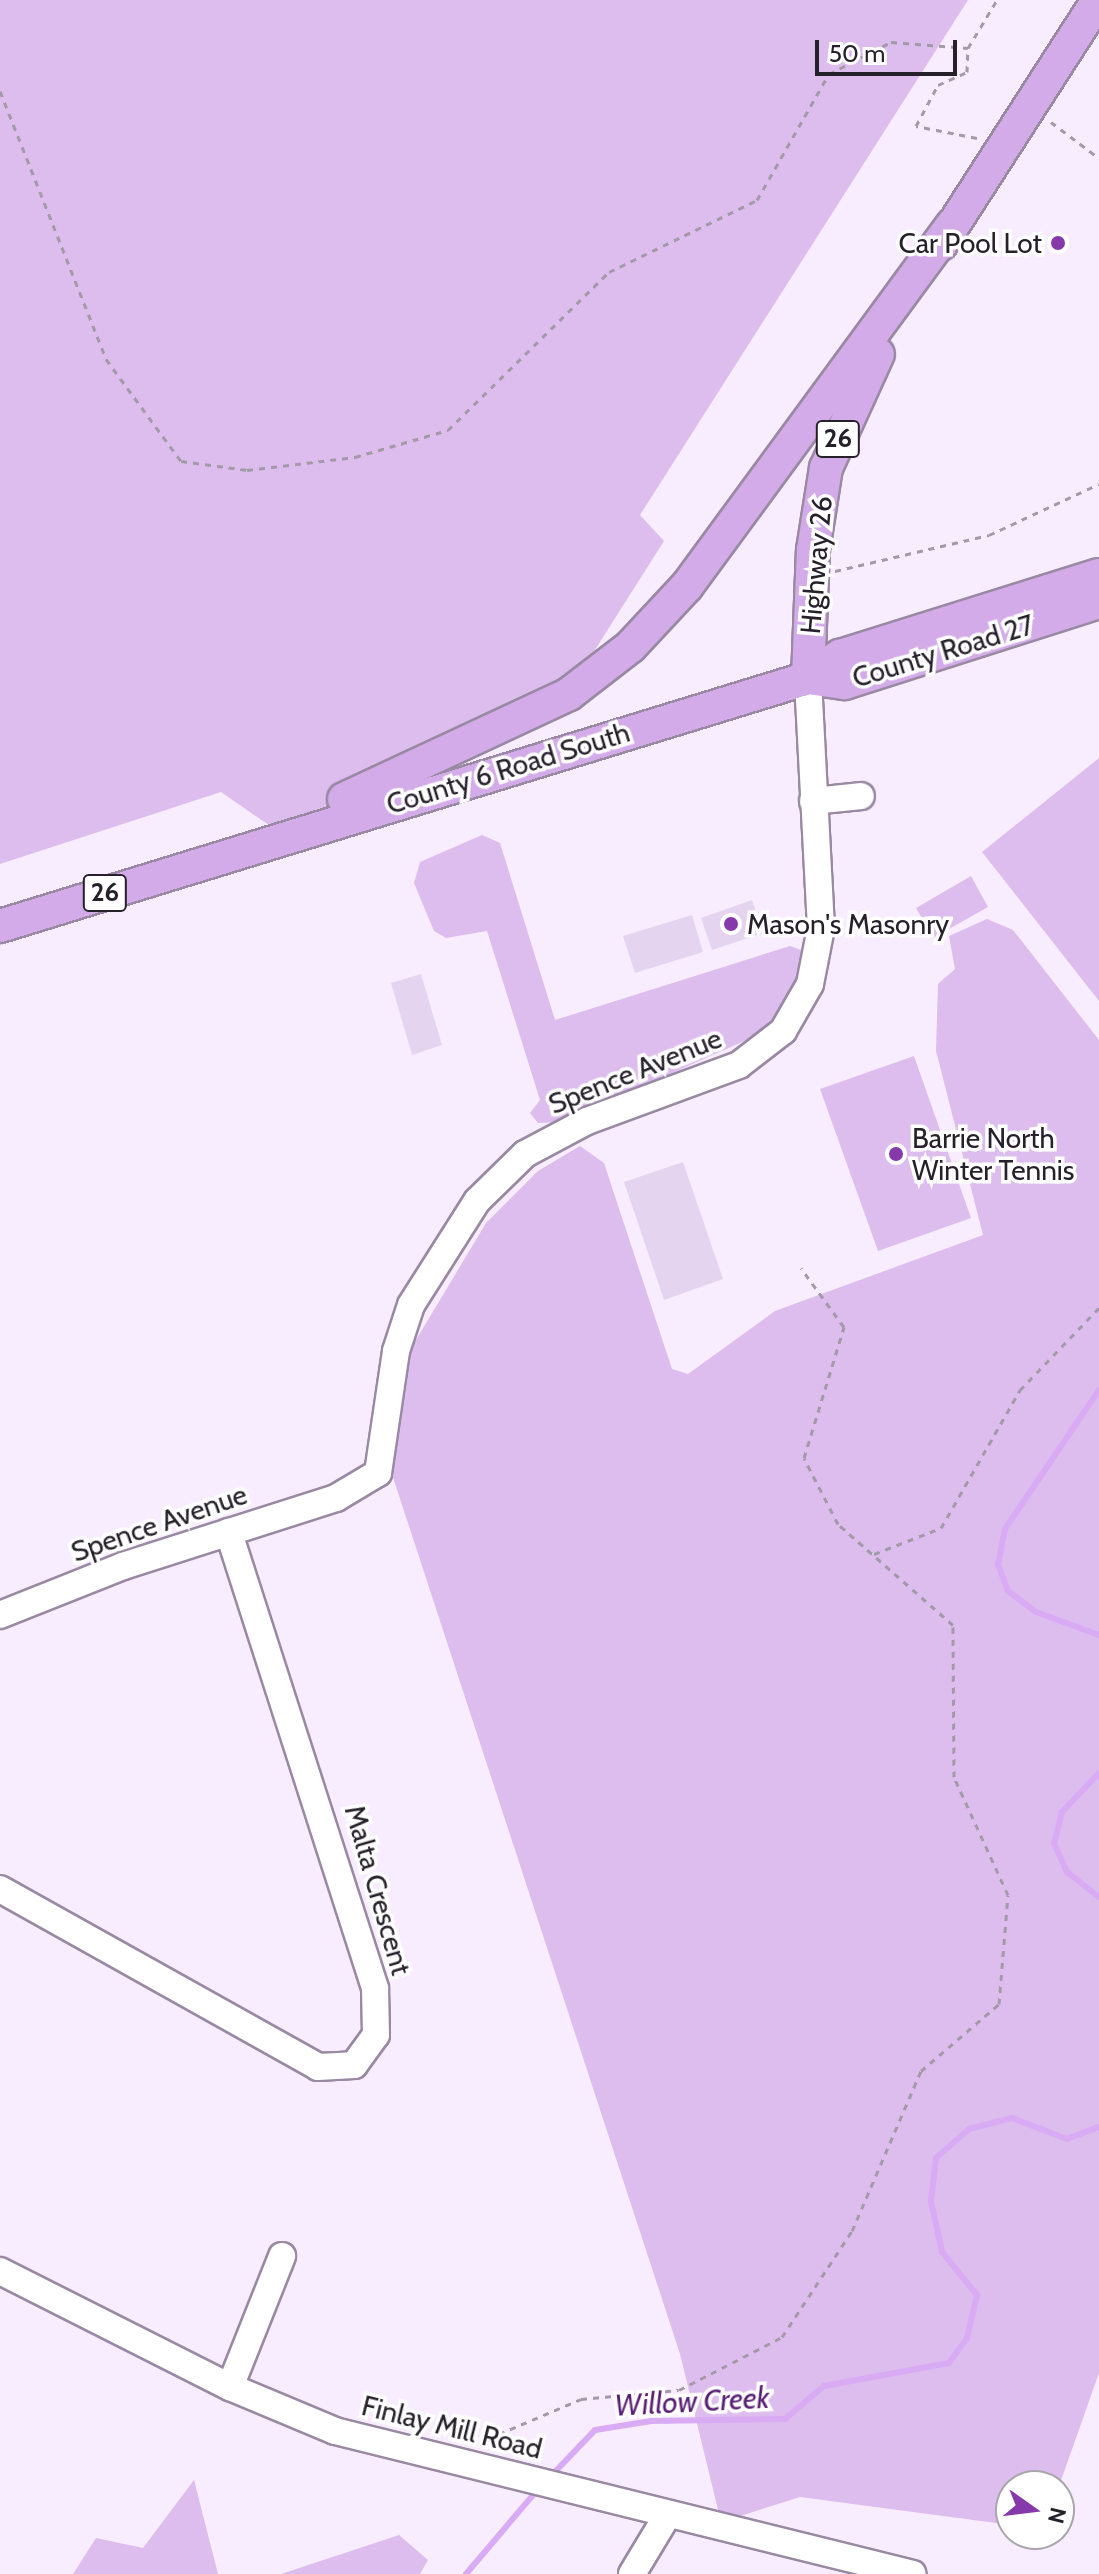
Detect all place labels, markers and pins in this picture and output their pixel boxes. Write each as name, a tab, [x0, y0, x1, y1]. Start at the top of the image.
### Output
place label: Car Pool Lot	[898, 226, 1042, 260]
marker: Car Pool Lot	[1049, 234, 1067, 252]
place label: Mason's Masonry	[747, 907, 949, 941]
marker: Mason's Masonry	[722, 915, 740, 933]
place label: Barrie North Winter Tennis	[912, 1121, 1074, 1187]
marker: Barrie North Winter Tennis	[887, 1145, 905, 1163]

